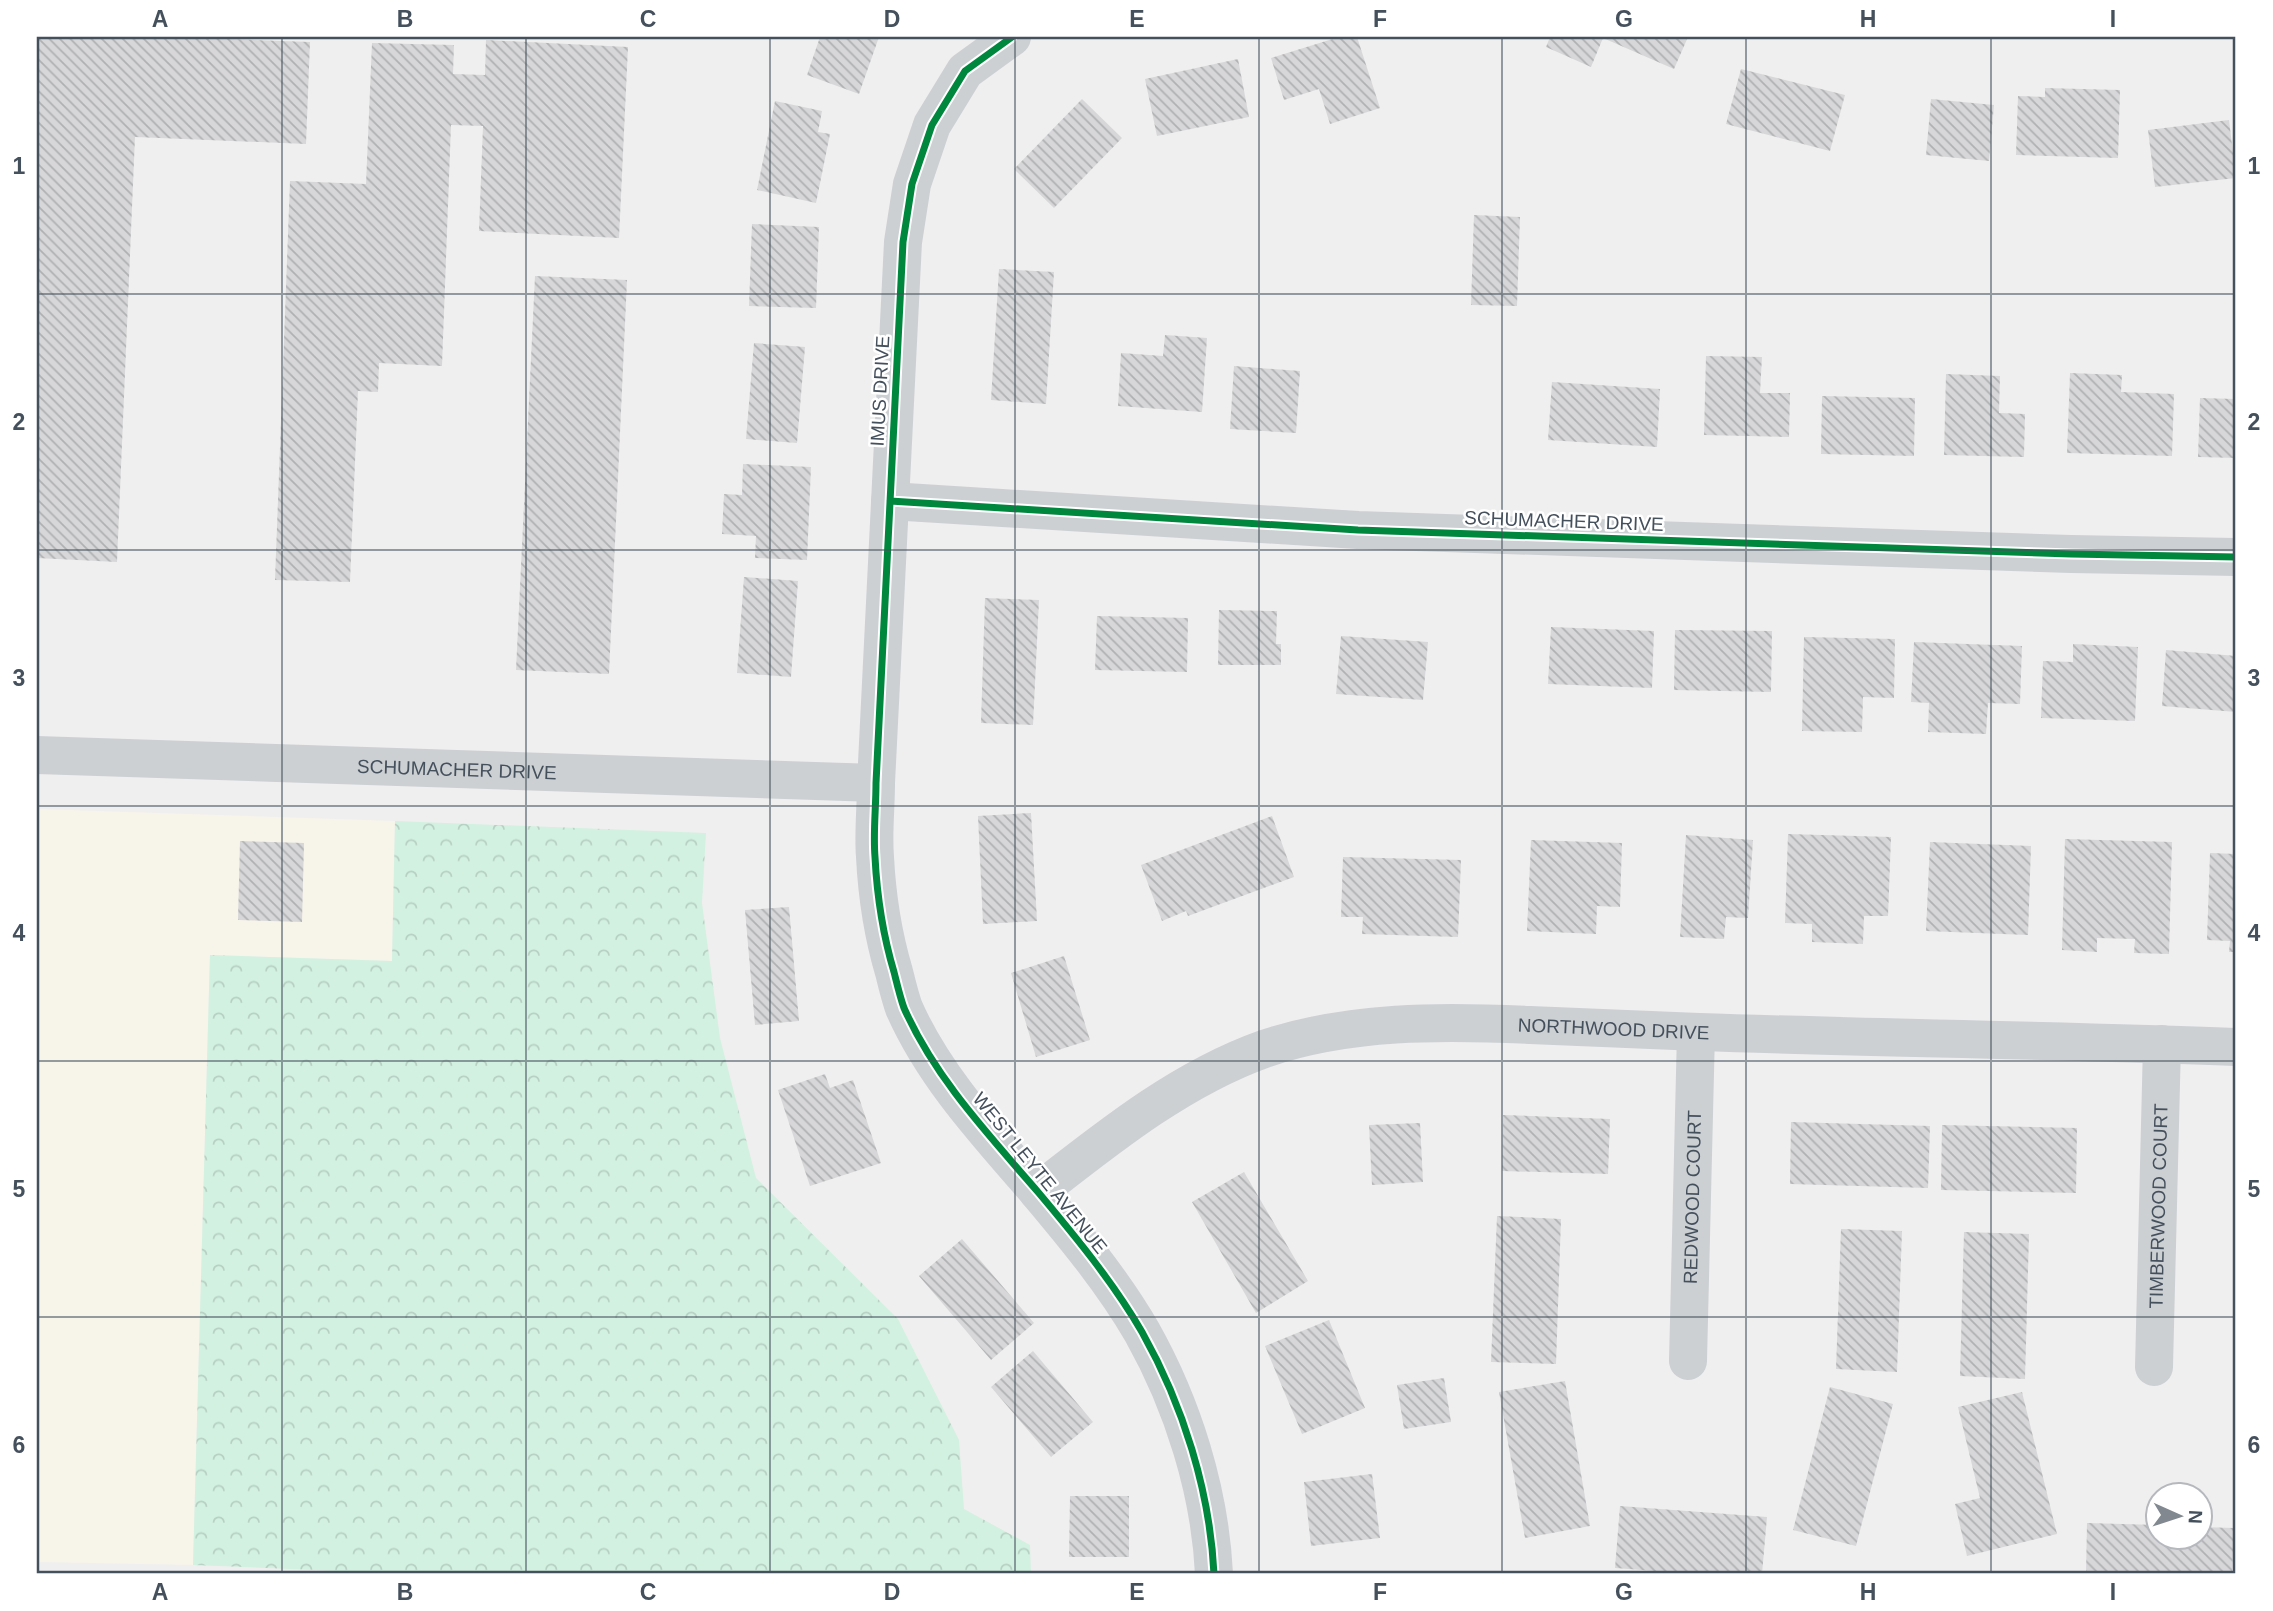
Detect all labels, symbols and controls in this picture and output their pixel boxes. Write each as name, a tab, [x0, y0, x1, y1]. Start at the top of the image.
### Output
text: A	[152, 6, 168, 32]
text: B	[397, 6, 413, 32]
text: C	[640, 6, 656, 32]
text: D	[884, 6, 900, 32]
text: E	[1129, 6, 1145, 32]
text: F	[1373, 6, 1387, 32]
text: G	[1615, 6, 1633, 32]
text: H	[1860, 6, 1876, 32]
text: I	[2110, 6, 2116, 32]
text: 1	[13, 153, 26, 179]
text: 1	[2248, 153, 2261, 179]
street label: IMUS DRIVE	[867, 335, 893, 447]
text: 2	[13, 409, 25, 435]
text: 2	[2248, 409, 2260, 435]
street label: SCHUMACHER DRIVE	[1464, 507, 1664, 535]
text: 3	[13, 665, 25, 691]
text: 3	[2248, 665, 2260, 691]
street label: SCHUMACHER DRIVE	[357, 755, 557, 783]
text: 4	[13, 920, 26, 946]
text: 4	[2248, 920, 2261, 946]
street label: NORTHWOOD DRIVE	[1517, 1014, 1710, 1043]
street label: WEST LEYTE AVENUE	[969, 1088, 1111, 1258]
street label: TIMBERWOOD COURT	[2145, 1103, 2171, 1309]
street label: REDWOOD COURT	[1679, 1109, 1705, 1284]
text: 5	[13, 1176, 26, 1202]
text: 5	[2248, 1176, 2261, 1202]
text: 6	[13, 1432, 25, 1458]
text: 6	[2248, 1432, 2260, 1458]
north arrow	[2144, 1482, 2214, 1552]
text: N	[2185, 1509, 2206, 1524]
text: A	[152, 1579, 168, 1605]
text: B	[397, 1579, 413, 1605]
text: C	[640, 1579, 656, 1605]
text: D	[884, 1579, 900, 1605]
text: E	[1129, 1579, 1145, 1605]
text: F	[1373, 1579, 1387, 1605]
text: G	[1615, 1579, 1633, 1605]
text: H	[1860, 1579, 1876, 1605]
text: I	[2110, 1579, 2116, 1605]

